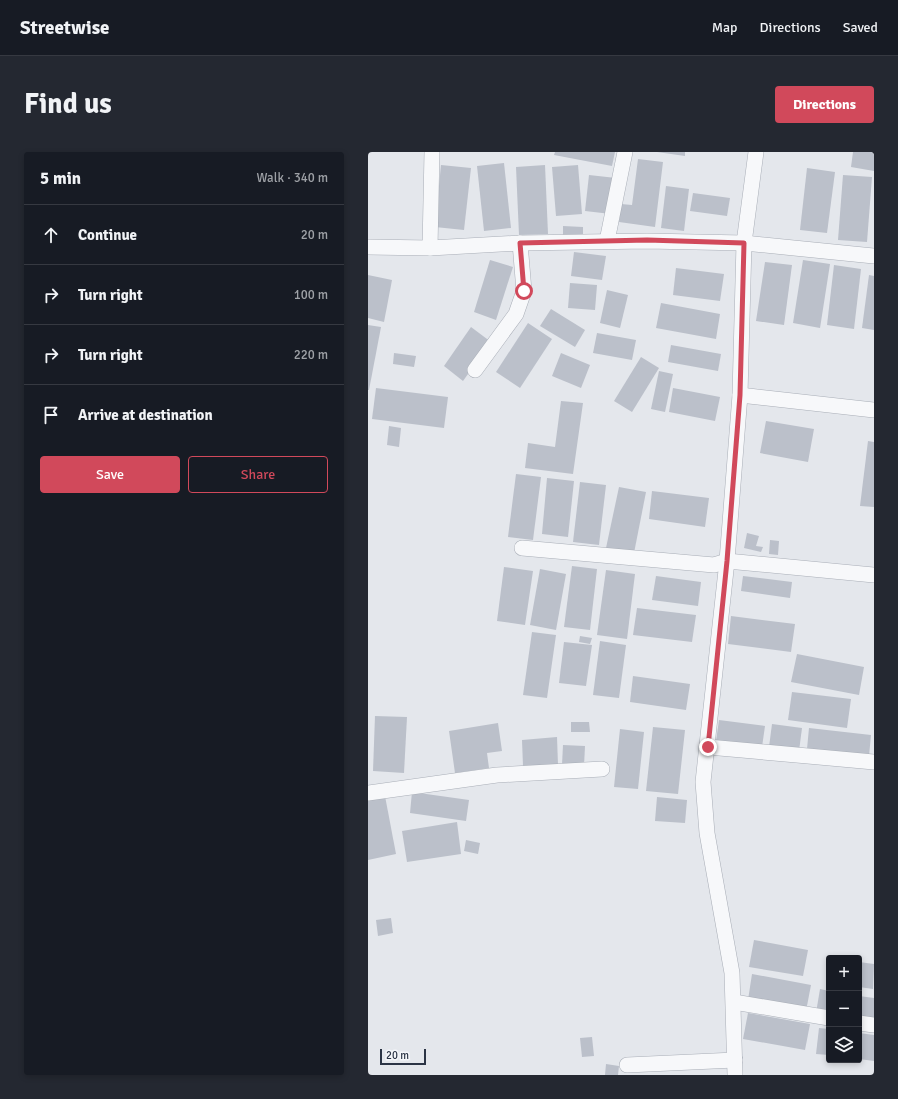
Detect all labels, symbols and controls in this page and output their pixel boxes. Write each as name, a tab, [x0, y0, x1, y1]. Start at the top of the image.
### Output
text: Streetwise	[20, 16, 110, 40]
text: Map	[712, 19, 738, 36]
text: Directions	[760, 19, 821, 36]
text: Saved	[843, 19, 878, 36]
button: Directions	[775, 86, 874, 123]
text: Find us	[24, 87, 112, 121]
text: 5 min	[40, 168, 81, 189]
text: Walk · 340 m	[257, 170, 328, 186]
icon: ahead	[40, 224, 62, 246]
text: Continue	[78, 226, 137, 244]
text: 20 m	[301, 227, 328, 243]
route start	[515, 282, 533, 300]
icon: right	[40, 284, 62, 306]
text: Turn right	[78, 286, 143, 304]
text: 100 m	[294, 287, 328, 303]
icon: right	[40, 344, 62, 366]
text: Turn right	[78, 346, 143, 364]
text: 220 m	[294, 347, 328, 363]
icon: arrive	[40, 404, 62, 426]
text: Arrive at destination	[78, 406, 213, 424]
button: Save	[40, 456, 180, 493]
button: Share	[188, 456, 328, 493]
route end	[699, 738, 717, 756]
map controls	[826, 955, 862, 1063]
button: +	[826, 955, 862, 991]
button: −	[826, 991, 862, 1027]
button: layers	[826, 1027, 862, 1063]
scale bar	[380, 1047, 426, 1066]
text: 20 m	[386, 1049, 409, 1062]

